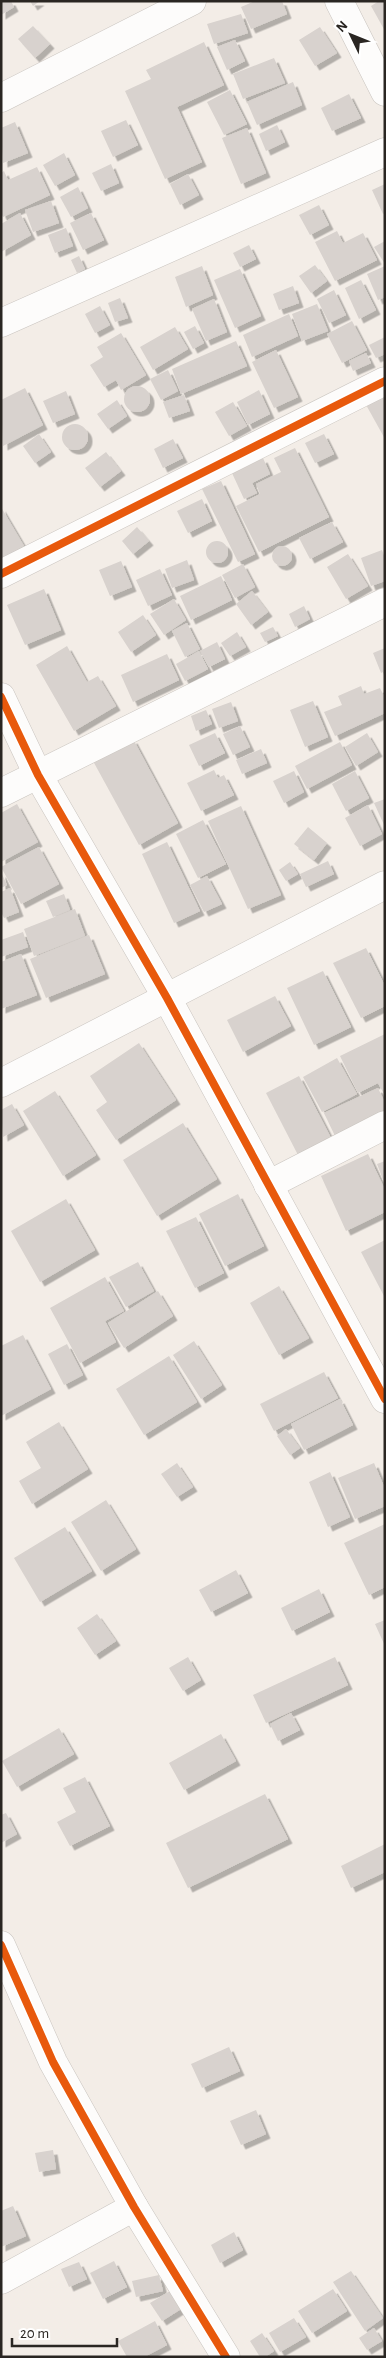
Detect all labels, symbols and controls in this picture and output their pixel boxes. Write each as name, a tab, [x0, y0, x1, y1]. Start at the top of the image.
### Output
north arrow	[326, 10, 376, 60]
text: N	[334, 18, 351, 35]
scale bar	[12, 2316, 118, 2348]
text: 20 m	[20, 2326, 49, 2341]

